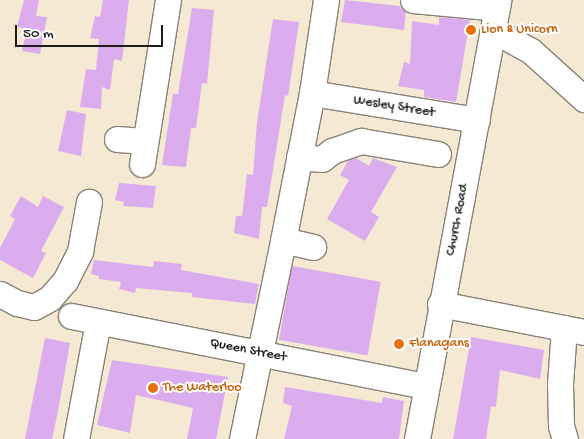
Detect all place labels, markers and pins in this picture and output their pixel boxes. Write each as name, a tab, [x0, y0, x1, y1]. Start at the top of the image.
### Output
place label: Lion & Unicorn	[481, 22, 558, 38]
marker: Lion & Unicorn	[465, 24, 477, 36]
place label: Flanagans	[409, 336, 469, 352]
marker: Flanagans	[393, 338, 405, 350]
place label: The Waterloo	[163, 380, 242, 396]
marker: The Waterloo	[147, 382, 159, 394]

